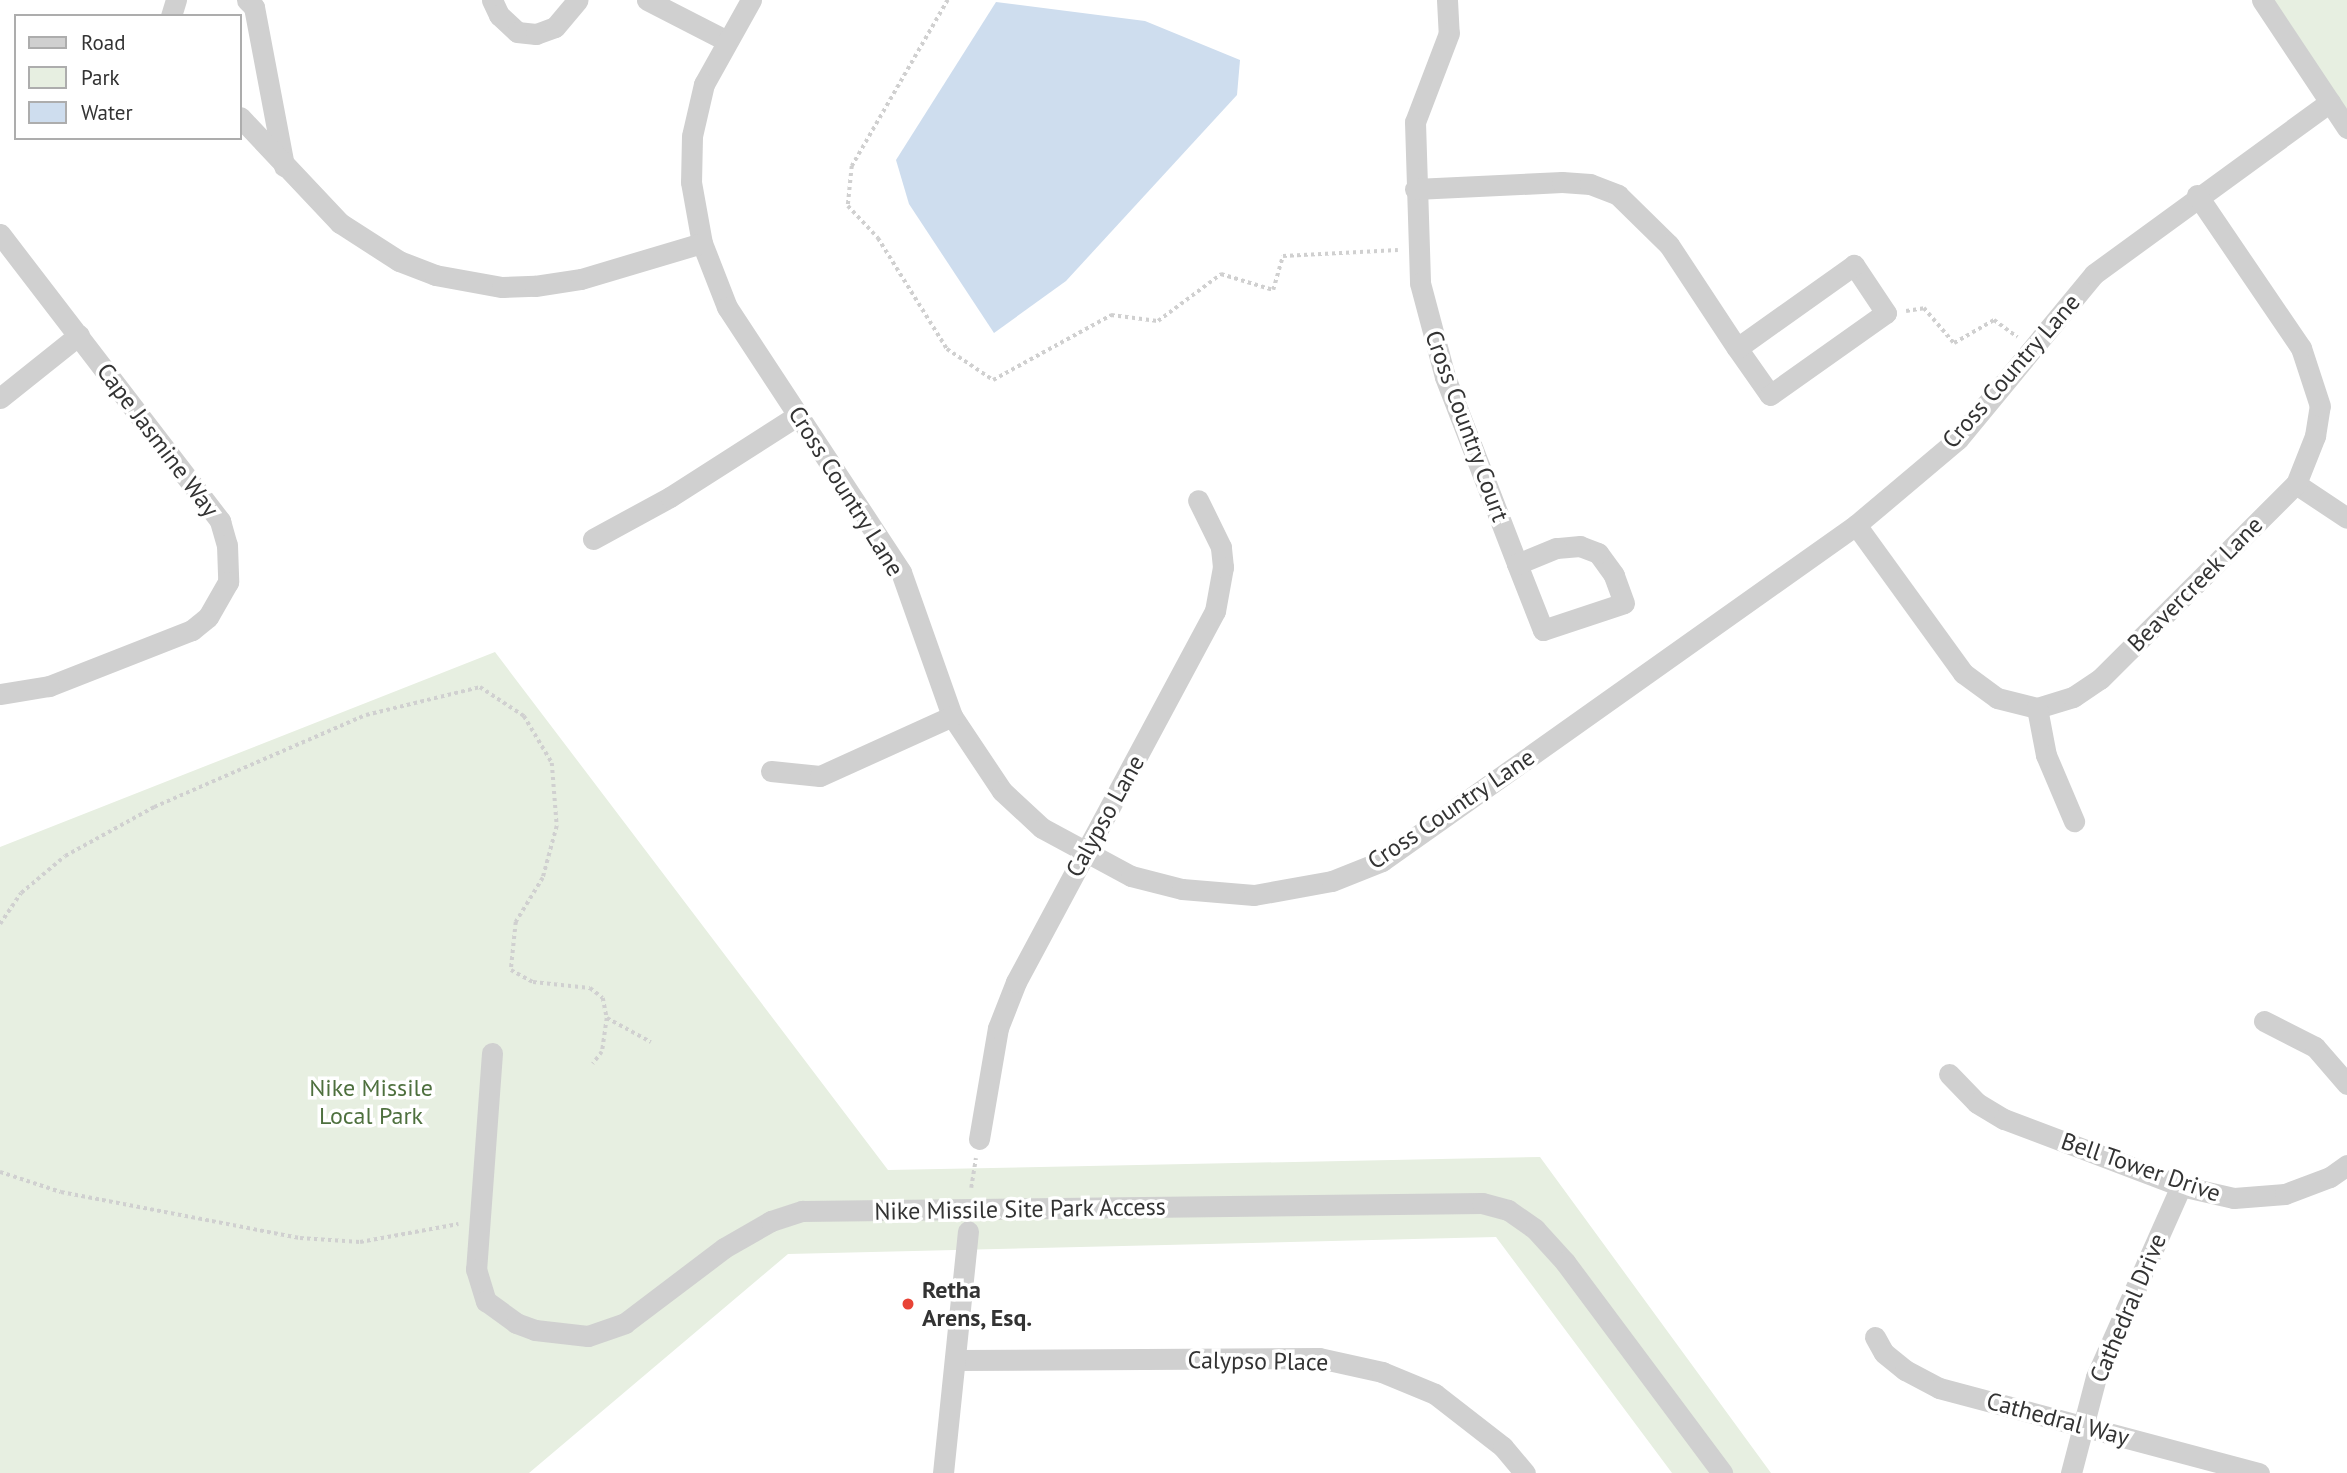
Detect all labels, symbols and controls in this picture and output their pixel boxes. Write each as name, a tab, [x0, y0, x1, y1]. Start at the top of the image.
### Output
legend	[14, 14, 242, 140]
text: Road	[81, 29, 125, 56]
text: Park	[81, 64, 120, 91]
text: Water	[81, 99, 133, 126]
street label: Cross Country Lane	[1936, 288, 2086, 454]
street label: Cross Country Court	[1419, 326, 1515, 526]
street label: Cape Jasmine Way	[91, 357, 225, 523]
street label: Cross Country Lane	[782, 400, 910, 582]
street label: Beavercreek Lane	[2121, 510, 2269, 658]
street label: Cross Country Lane	[1362, 742, 1540, 876]
street label: Calypso Lane	[1060, 750, 1150, 882]
park label: Nike Missile Local Park	[309, 1074, 433, 1130]
street label: Bell Tower Drive	[2057, 1126, 2225, 1208]
street label: Nike Missile Site Park Access	[873, 1192, 1167, 1226]
street label: Cathedral Drive	[2084, 1229, 2172, 1387]
place label: Retha Arens, Esq.	[922, 1276, 1034, 1332]
marker: Retha Arens, Esq.	[900, 1296, 916, 1312]
street label: Calypso Place	[1187, 1345, 1329, 1377]
street label: Cathedral Way	[1983, 1386, 2133, 1452]

